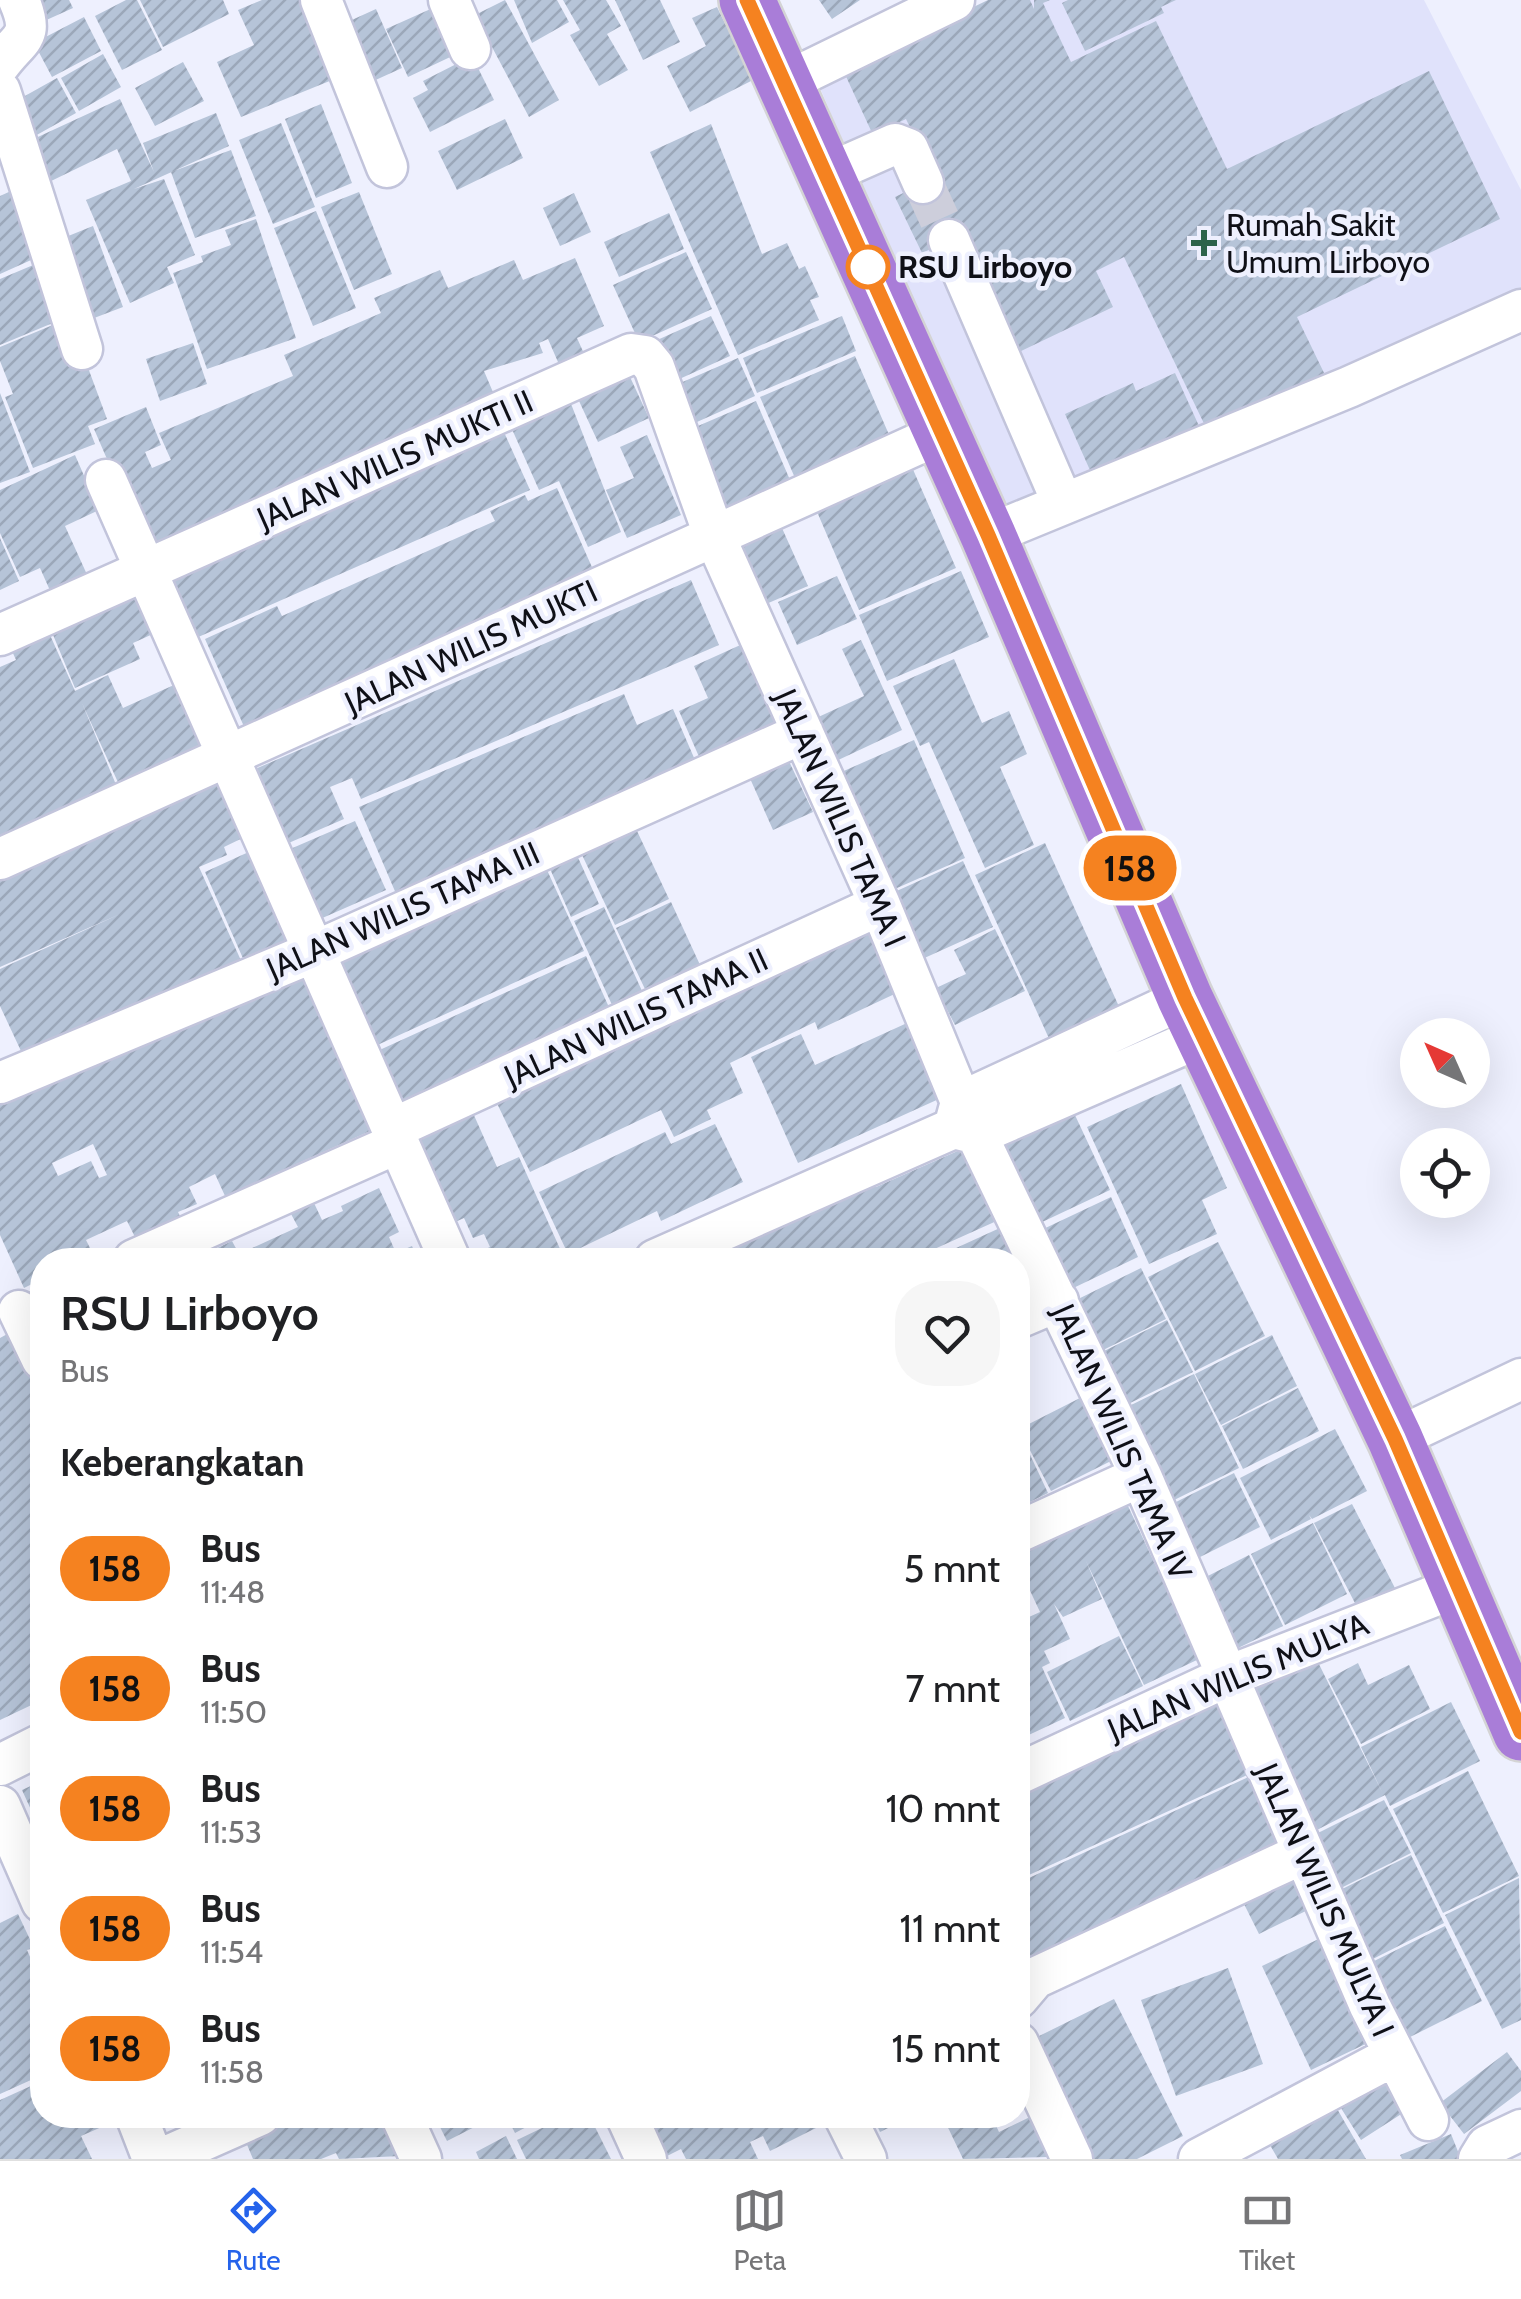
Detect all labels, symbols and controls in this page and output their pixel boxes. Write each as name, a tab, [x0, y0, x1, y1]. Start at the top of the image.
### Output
place label: Rumah Sakit Umum Lirboyo	[1226, 205, 1430, 281]
marker: Rumah Sakit Umum Lirboyo	[1191, 230, 1217, 256]
marker: RSU Lirboyo	[847, 246, 889, 288]
place label: RSU Lirboyo	[898, 247, 1072, 286]
street label: JALAN WILIS MUKTI II	[250, 381, 539, 538]
street label: JALAN WILIS MUKTI	[337, 571, 603, 723]
street label: JALAN WILIS TAMA I	[766, 682, 915, 953]
street label: JALAN WILIS TAMA III	[260, 833, 545, 989]
line badge: 158	[1072, 836, 1188, 900]
text: 158	[1104, 847, 1156, 890]
street label: JALAN WILIS TAMA II	[497, 939, 774, 1096]
north arrow	[1400, 1018, 1490, 1108]
map controls	[1400, 1018, 1490, 1218]
button: locate	[1400, 1128, 1490, 1218]
button: heart	[895, 1281, 1000, 1386]
text: RSU Lirboyo	[60, 1284, 319, 1342]
street label: JALAN WILIS TAMA IV	[1044, 1297, 1201, 1586]
text: Bus	[60, 1351, 109, 1390]
text: Keberangkatan	[60, 1439, 304, 1486]
text: Bus	[200, 1525, 261, 1572]
text: 5 mnt	[904, 1545, 1000, 1592]
text: 158	[89, 1547, 141, 1590]
text: 11:48	[200, 1572, 265, 1611]
street label: JALAN WILIS MULYA	[1101, 1604, 1374, 1749]
text: Bus	[200, 1645, 261, 1692]
text: 7 mnt	[905, 1665, 1000, 1712]
text: 158	[89, 1667, 141, 1710]
text: 11:50	[200, 1692, 267, 1731]
street label: JALAN WILIS MULYA I	[1247, 1756, 1403, 2042]
text: Bus	[200, 1765, 261, 1812]
text: 10 mnt	[885, 1785, 1000, 1832]
text: 158	[89, 1787, 141, 1830]
text: 11:53	[200, 1812, 262, 1851]
text: Bus	[200, 1885, 261, 1932]
text: 11 mnt	[900, 1905, 1000, 1952]
text: 158	[89, 1907, 141, 1950]
text: 11:54	[200, 1932, 263, 1971]
text: Bus	[200, 2005, 261, 2052]
text: 15 mnt	[891, 2025, 1000, 2072]
text: 158	[89, 2027, 141, 2070]
text: 11:58	[200, 2052, 264, 2091]
tab: Rute	[226, 2183, 281, 2277]
tab: Peta	[732, 2183, 787, 2277]
tab: Tiket	[1239, 2183, 1295, 2277]

